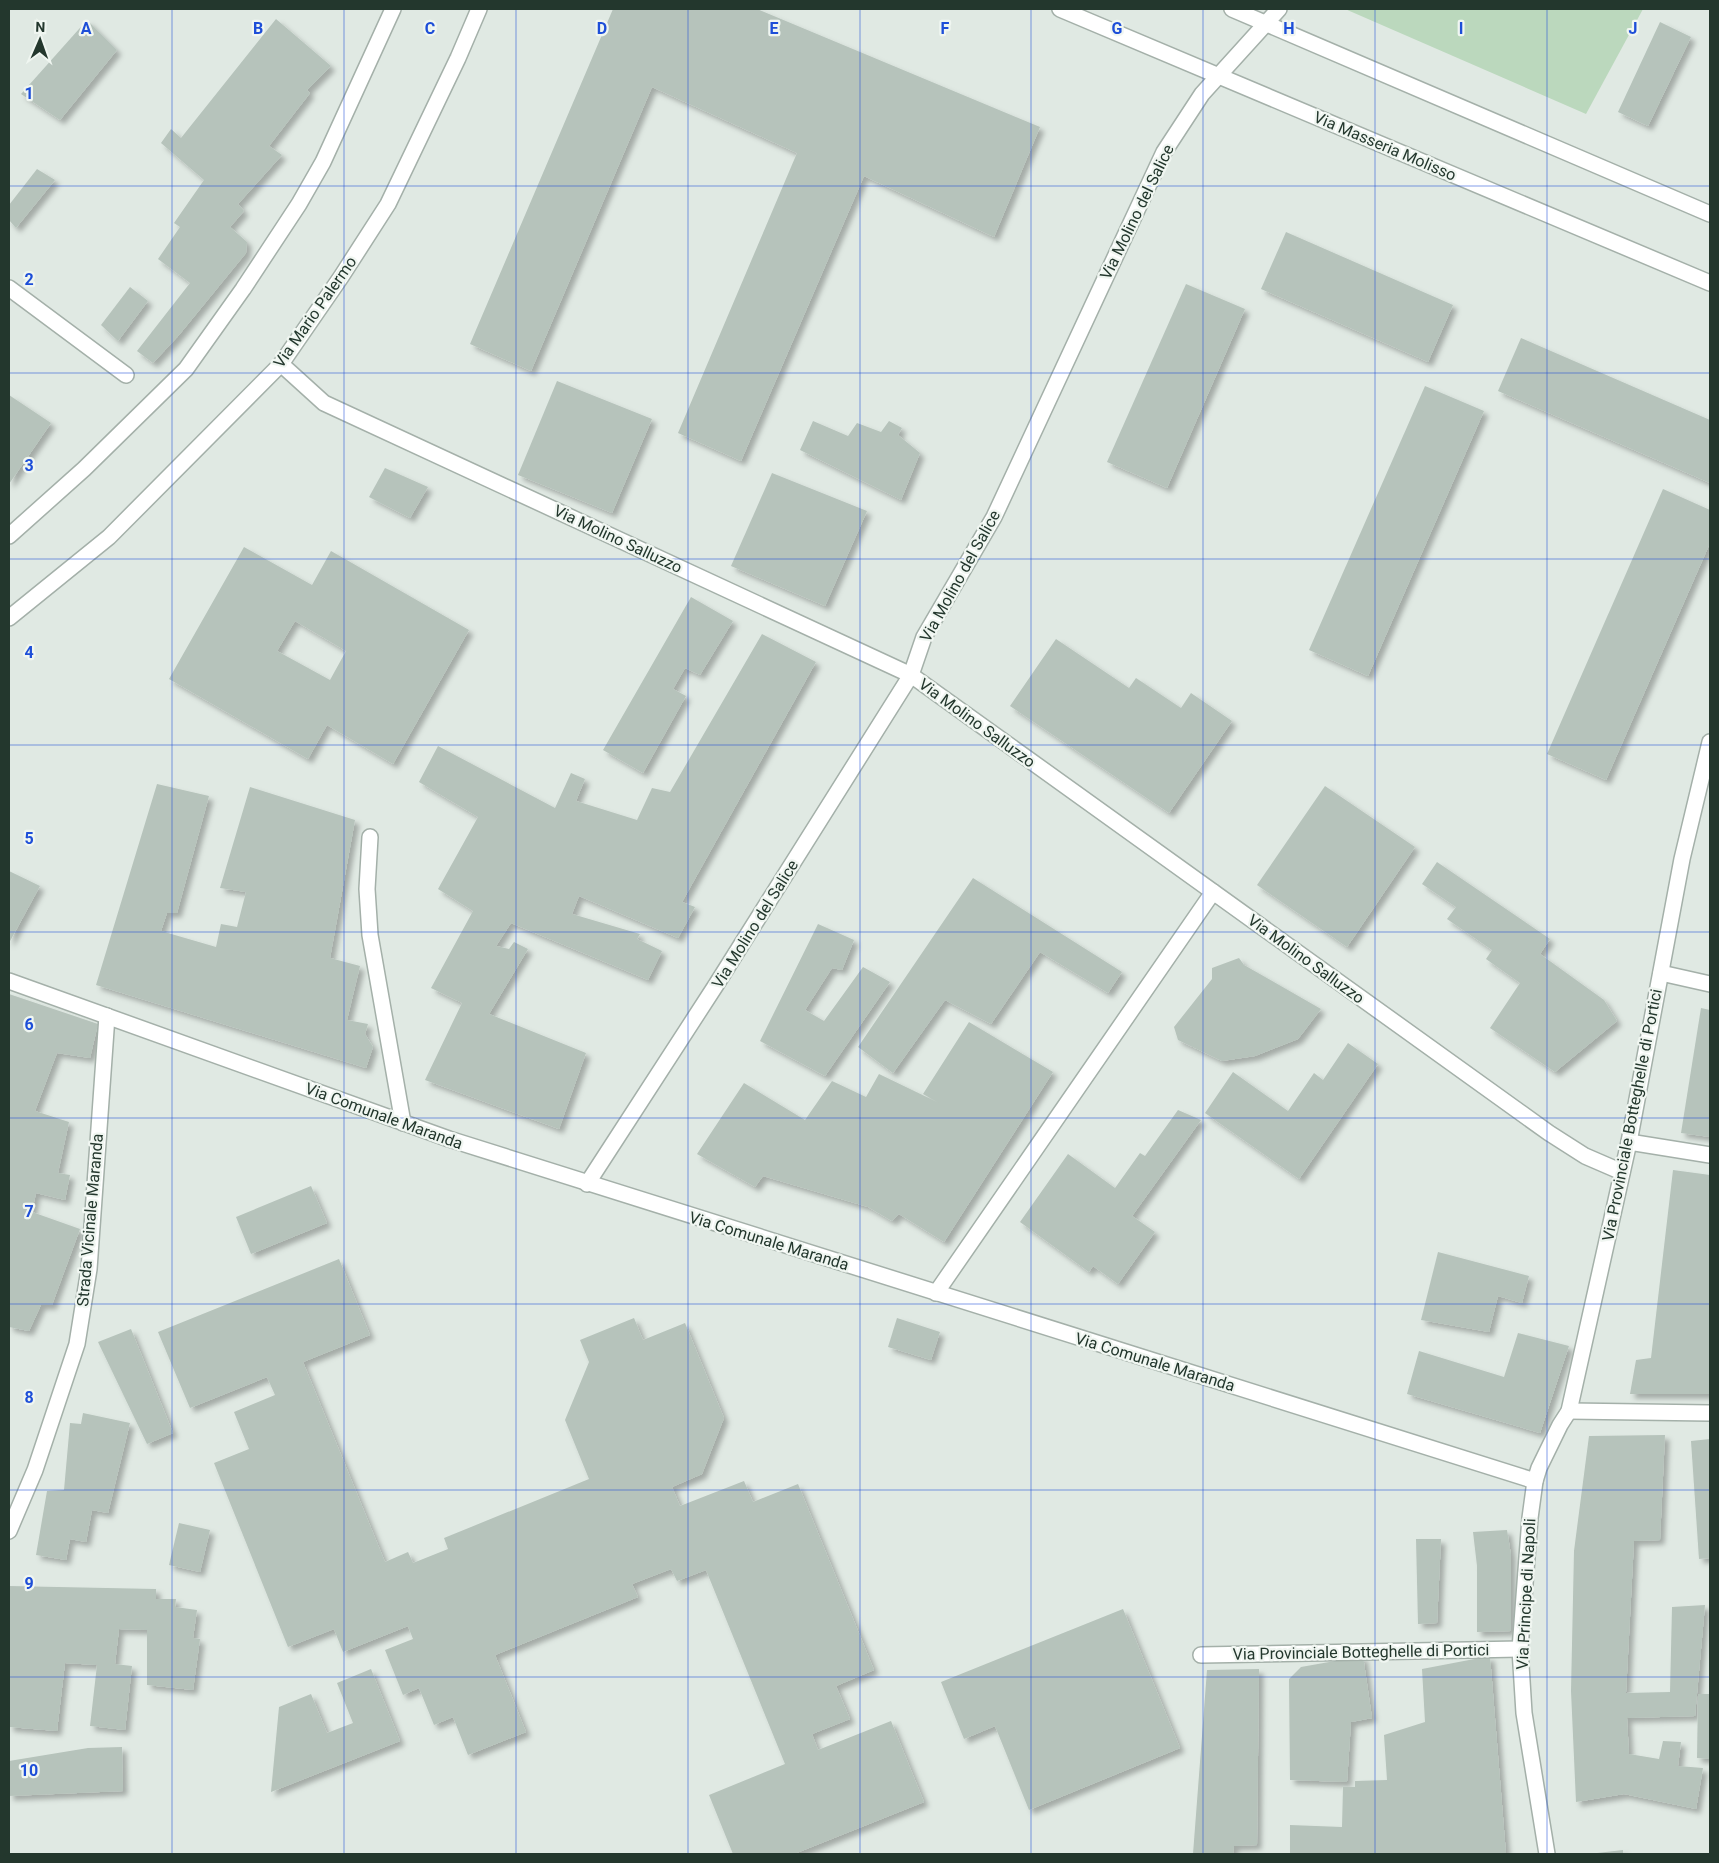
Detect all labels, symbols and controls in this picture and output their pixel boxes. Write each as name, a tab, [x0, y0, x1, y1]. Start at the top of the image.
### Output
north arrow	[15, 15, 65, 65]
text: N	[35, 19, 46, 35]
text: A	[81, 19, 92, 38]
text: B	[253, 19, 263, 38]
text: C	[425, 19, 435, 38]
text: D	[597, 19, 607, 38]
text: E	[770, 19, 779, 38]
text: F	[941, 19, 950, 38]
text: G	[1112, 19, 1123, 38]
text: H	[1283, 19, 1295, 38]
text: I	[1459, 19, 1463, 38]
text: J	[1629, 19, 1637, 38]
text: 1	[24, 84, 34, 103]
street label: Via Masseria Molisso	[1311, 107, 1459, 185]
street label: Via Molino del Salice	[1096, 141, 1178, 283]
street label: Via Mario Palermo	[270, 253, 360, 371]
text: 2	[24, 270, 34, 289]
text: 3	[24, 456, 34, 475]
street label: Via Molino Salluzzo	[551, 501, 685, 577]
street label: Via Molino del Salice	[916, 507, 1004, 645]
text: 4	[24, 643, 34, 662]
street label: Via Molino Salluzzo	[915, 674, 1039, 772]
text: 5	[24, 829, 34, 848]
street label: Via Molino del Salice	[708, 856, 802, 992]
street label: Via Molino Salluzzo	[1244, 910, 1368, 1008]
street label: Via Provinciale Botteghelle di Portici	[1598, 987, 1666, 1243]
text: 6	[24, 1015, 34, 1034]
street label: Via Comunale Maranda	[303, 1079, 465, 1153]
street label: Strada Vicinale Maranda	[73, 1133, 107, 1307]
text: 7	[24, 1202, 34, 1221]
street label: Via Comunale Maranda	[687, 1208, 851, 1274]
street label: Via Comunale Maranda	[1073, 1329, 1237, 1395]
text: 8	[24, 1388, 34, 1407]
street label: Via Principe di Napoli	[1513, 1518, 1539, 1670]
text: 9	[24, 1574, 34, 1593]
street label: Via Provinciale Botteghelle di Portici	[1233, 1640, 1489, 1664]
text: 10	[20, 1761, 38, 1780]

